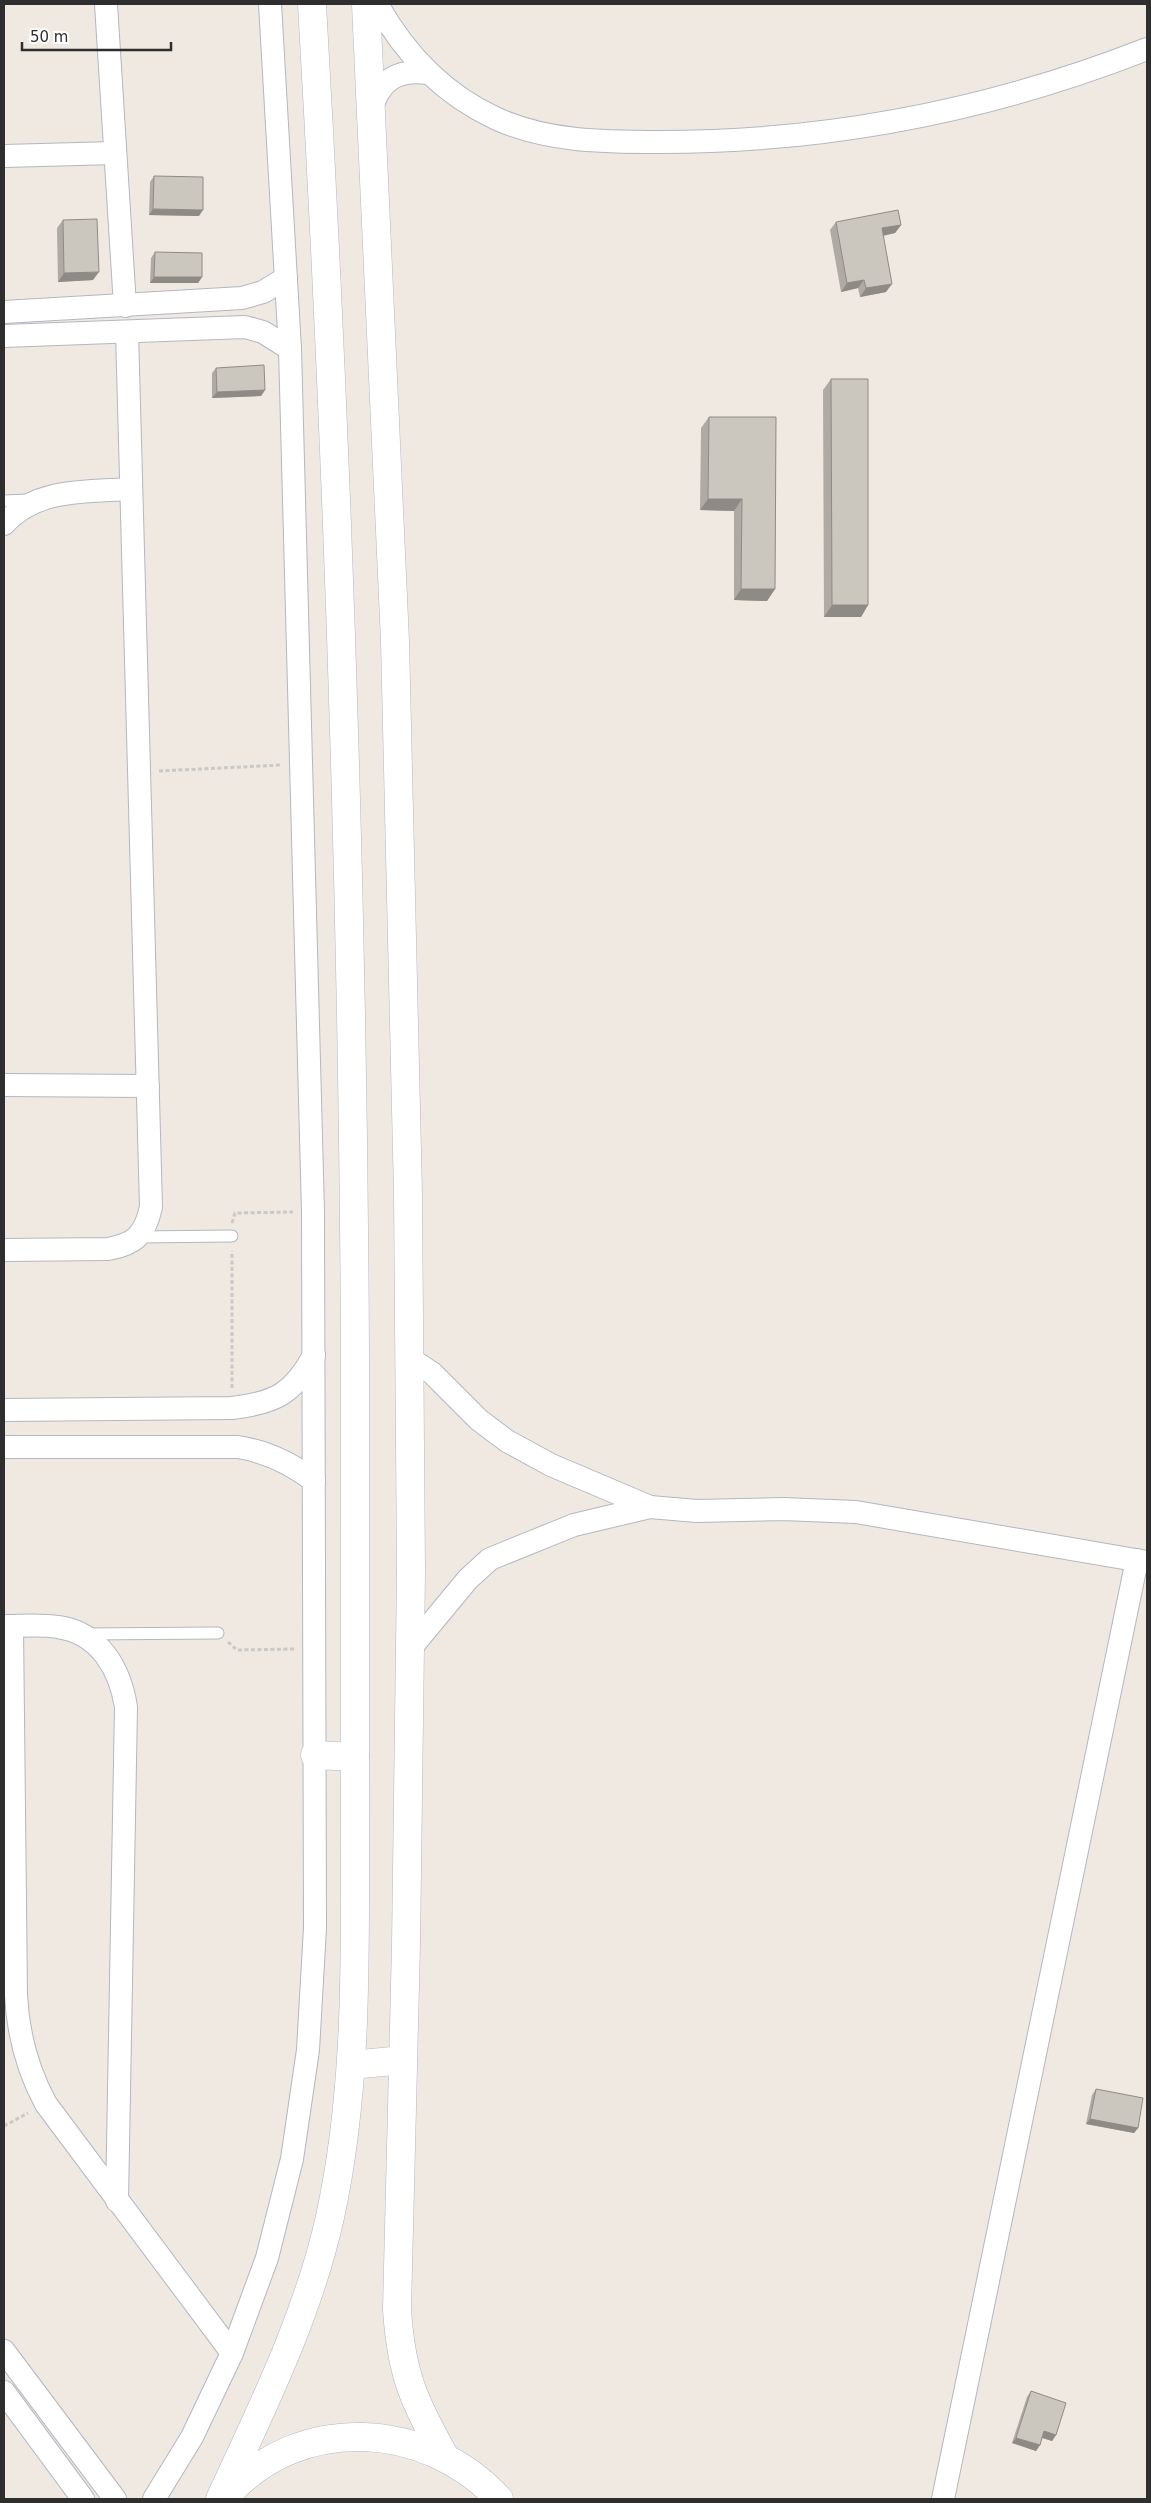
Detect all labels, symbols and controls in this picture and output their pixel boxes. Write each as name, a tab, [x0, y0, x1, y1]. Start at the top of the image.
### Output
scale bar	[22, 20, 171, 52]
text: 50 m	[30, 28, 68, 46]

